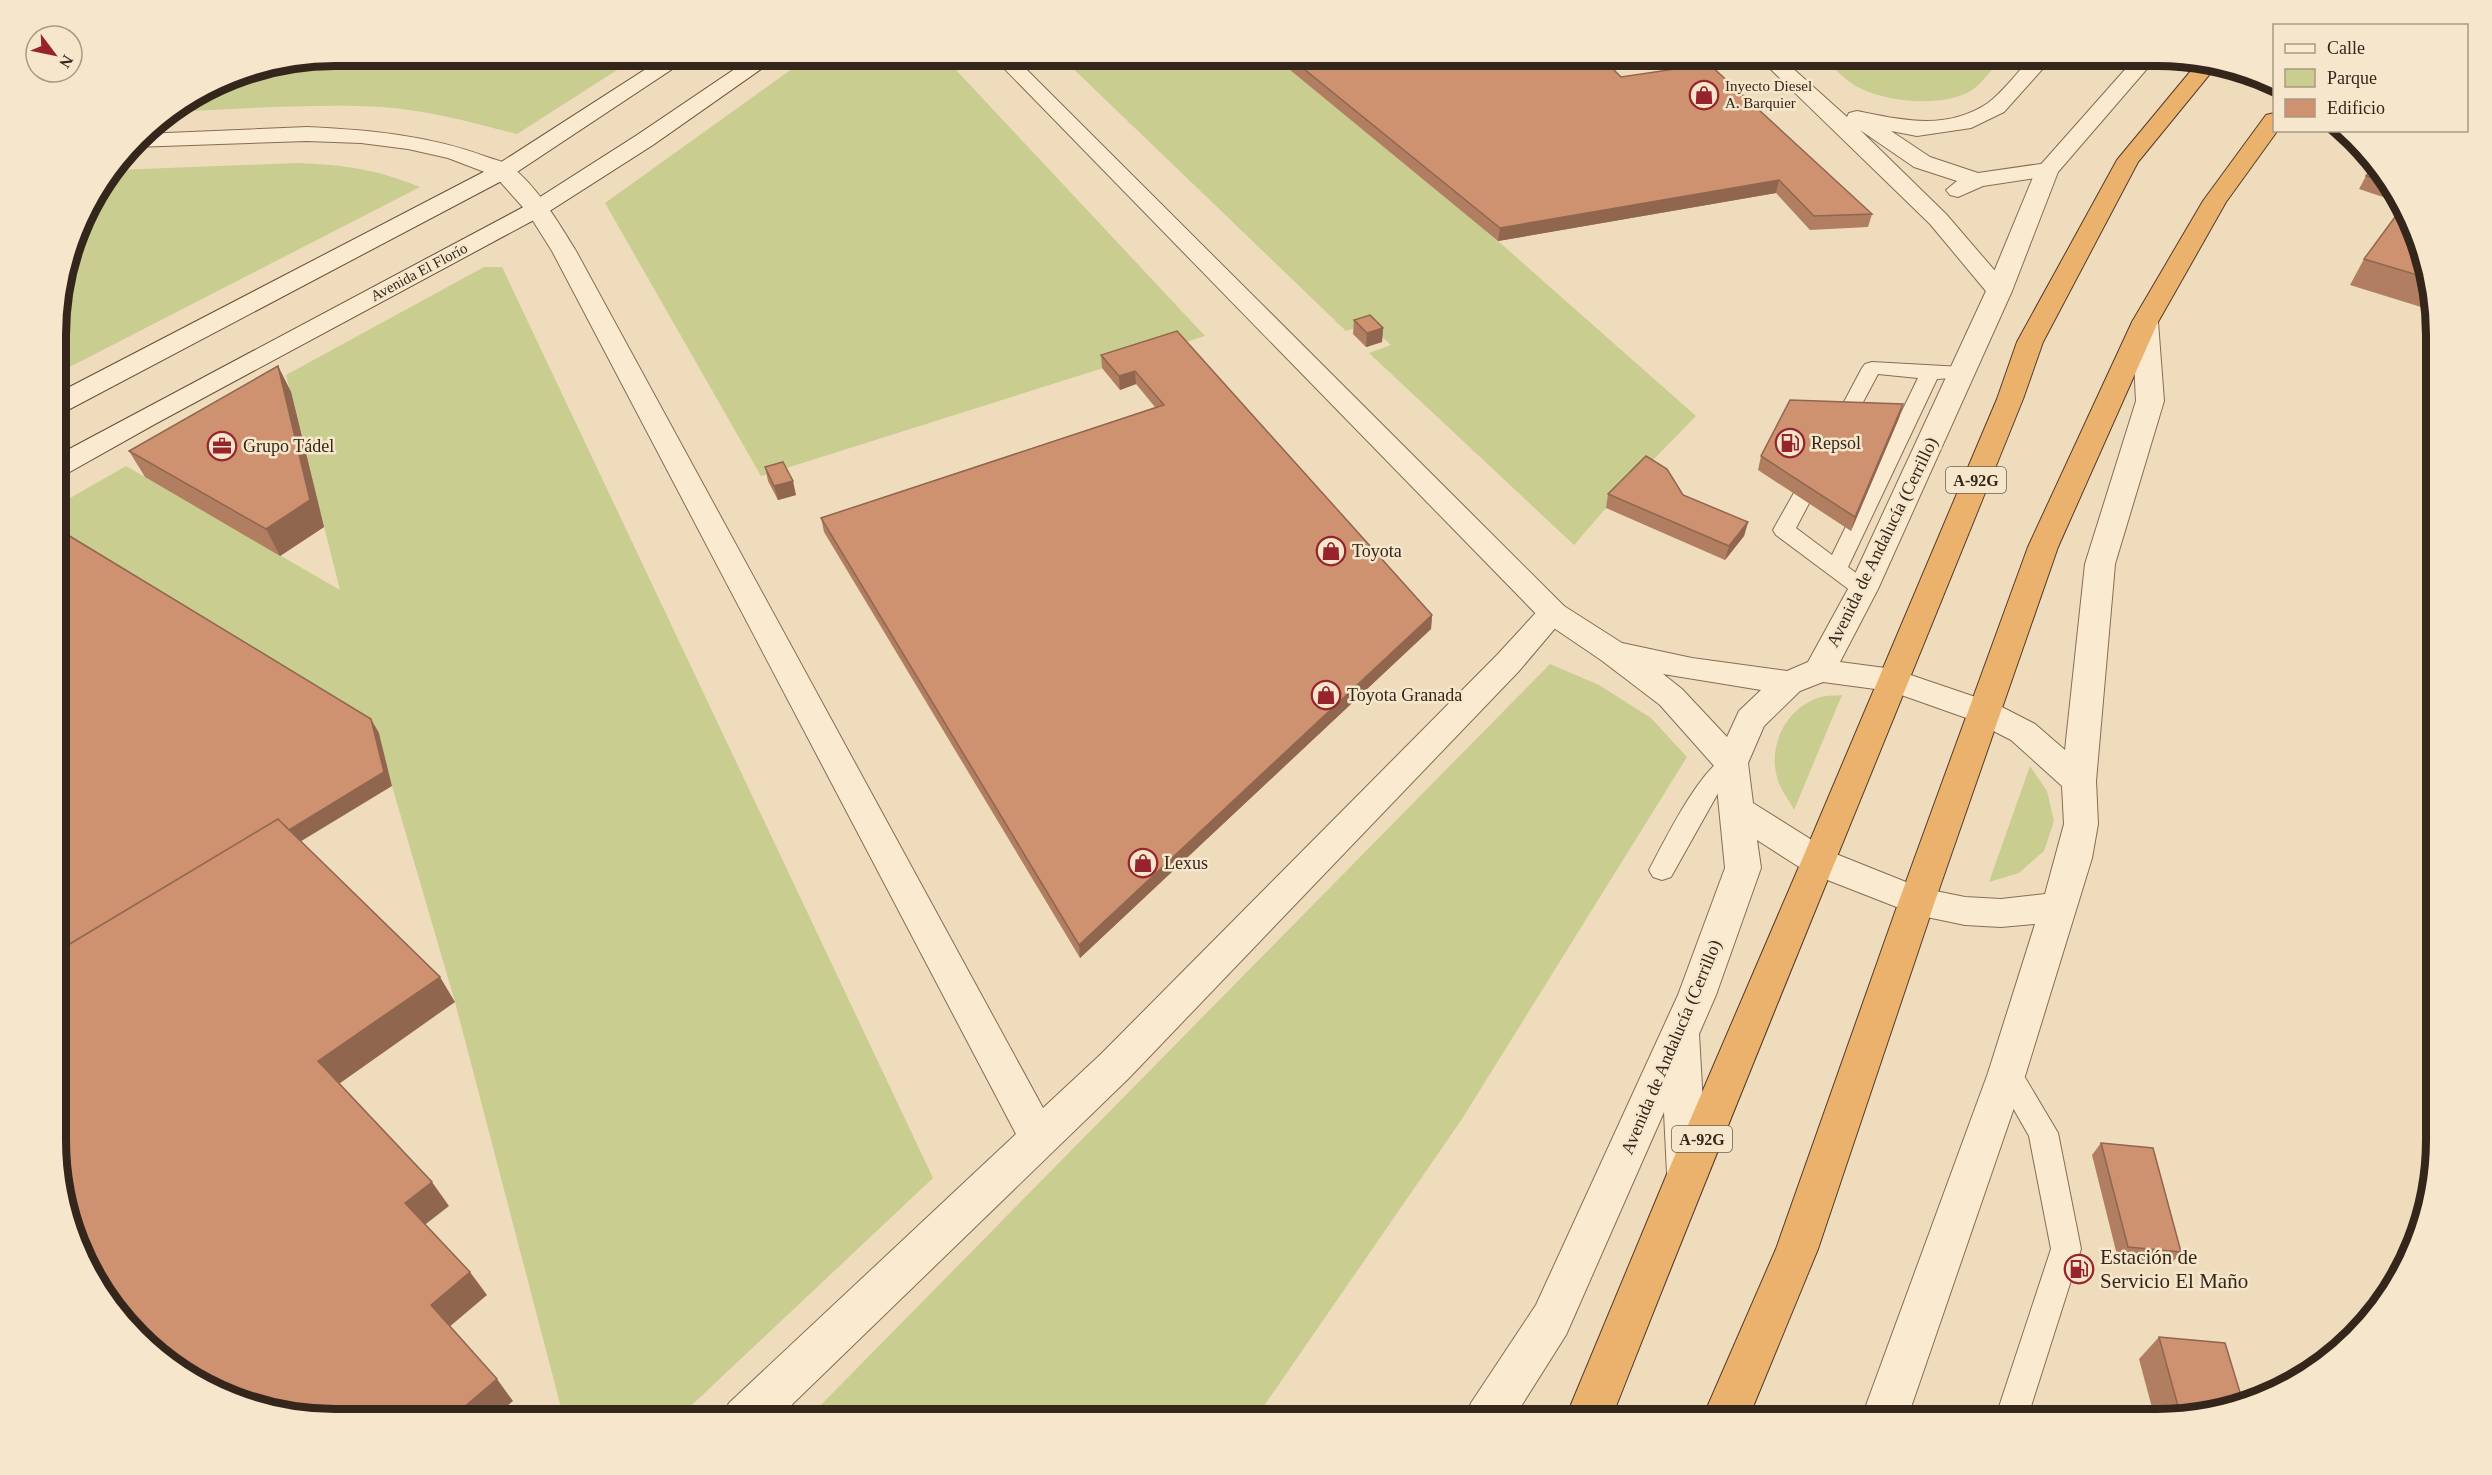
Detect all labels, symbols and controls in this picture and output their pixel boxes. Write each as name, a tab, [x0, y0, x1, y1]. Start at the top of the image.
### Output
north arrow	[24, 24, 84, 84]
legend	[2273, 24, 2468, 132]
text: Calle	[2327, 38, 2365, 58]
text: N	[56, 52, 77, 71]
text: Parque	[2327, 68, 2377, 88]
place label: Inyecto Diesel A. Barquier	[1725, 78, 1812, 111]
shop icon: Inyecto Diesel A. Barquier	[1688, 79, 1720, 111]
text: Edificio	[2327, 98, 2385, 118]
street label: Avenida El Florío	[368, 240, 470, 304]
fuel station icon: Repsol	[1774, 427, 1806, 459]
office icon: Grupo Tádel	[206, 430, 238, 462]
place label: Repsol	[1811, 433, 1861, 453]
street label: Avenida de Andalucía (Cerrillo)	[1822, 434, 1943, 651]
place label: Grupo Tádel	[243, 436, 334, 456]
road number: A-92G	[1946, 467, 2006, 493]
shop icon: Toyota	[1315, 535, 1347, 567]
place label: Toyota	[1352, 541, 1402, 561]
shop icon: Toyota Granada	[1310, 679, 1342, 711]
place label: Toyota Granada	[1347, 685, 1462, 705]
shop icon: Lexus	[1127, 847, 1159, 879]
place label: Lexus	[1164, 853, 1208, 873]
street label: Avenida de Andalucía (Cerrillo)	[1617, 937, 1726, 1158]
road number: A-92G	[1672, 1126, 1732, 1152]
place label: Estación de Servicio El Maño	[2100, 1245, 2248, 1293]
fuel station icon: Estación de Servicio El Maño	[2063, 1253, 2095, 1285]

